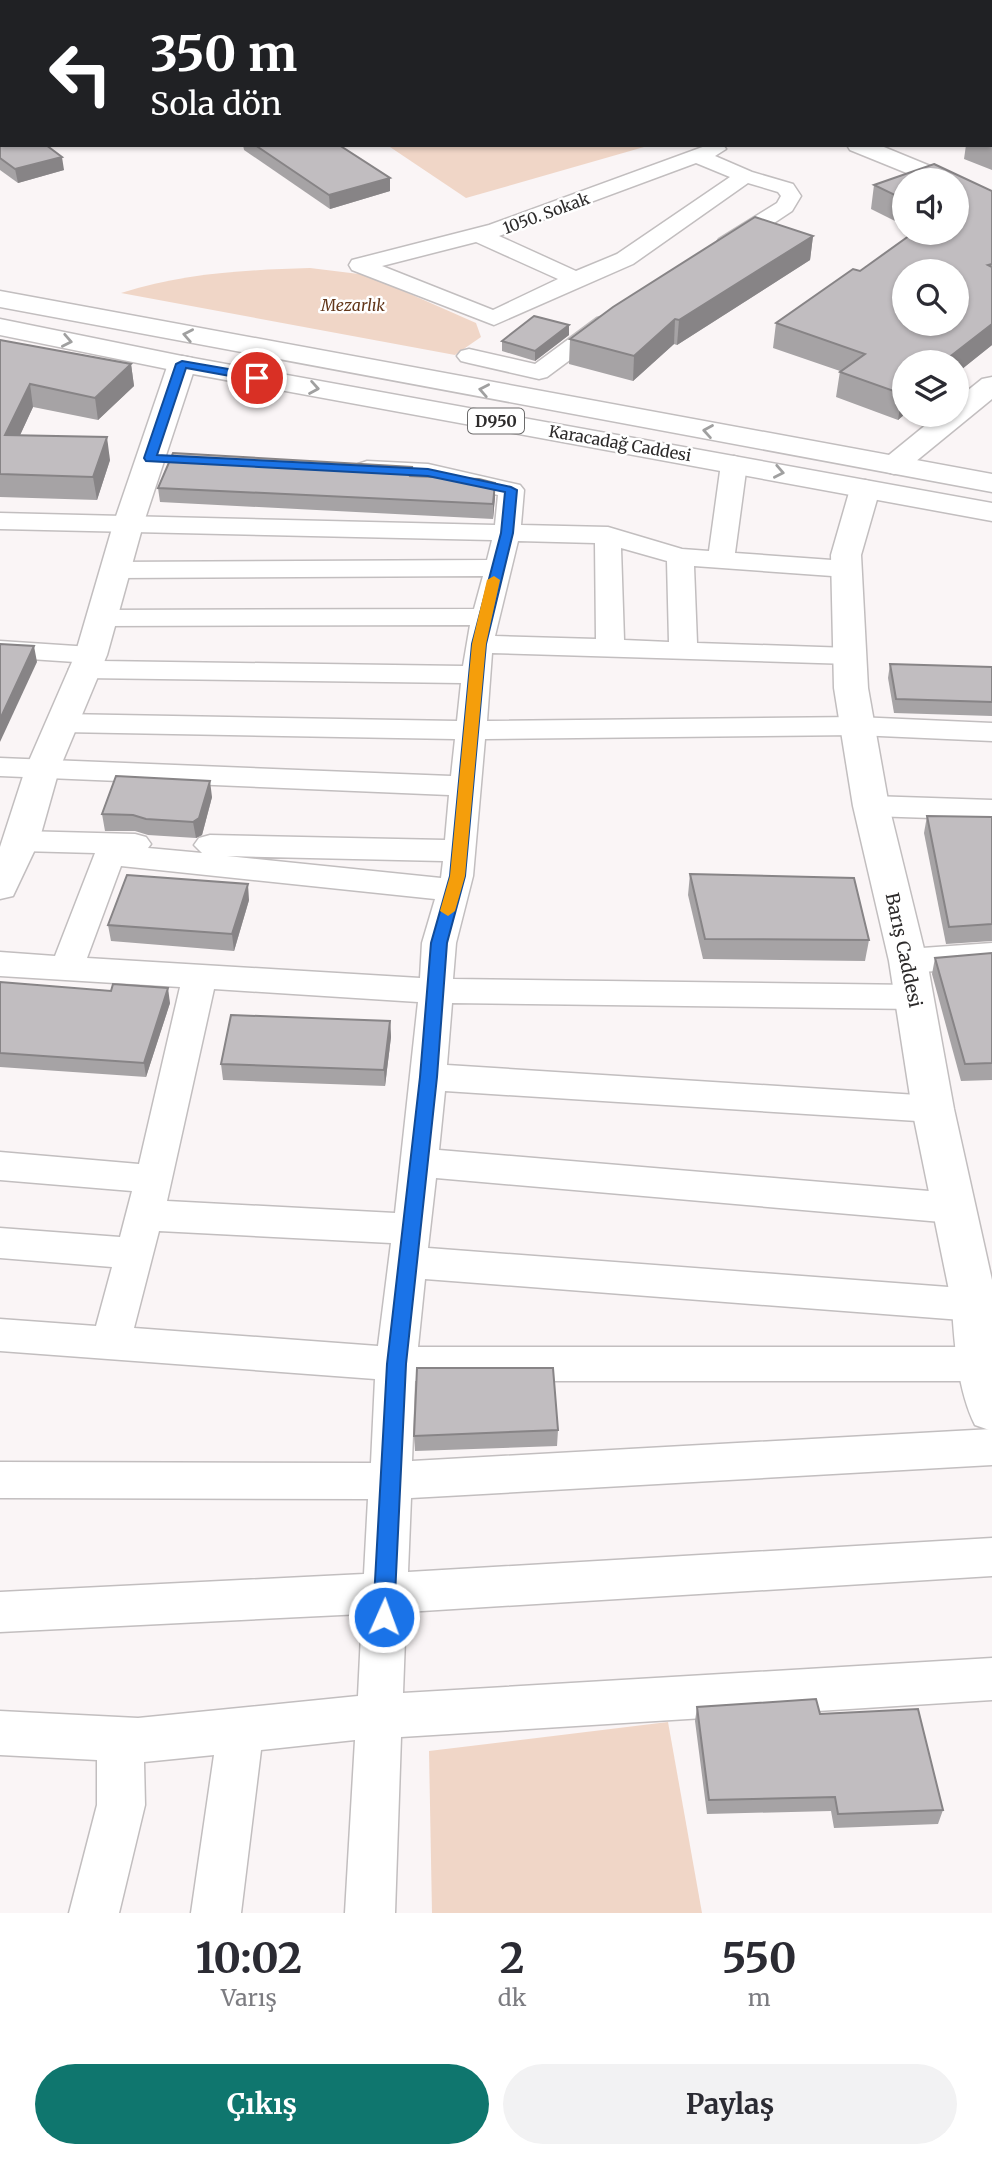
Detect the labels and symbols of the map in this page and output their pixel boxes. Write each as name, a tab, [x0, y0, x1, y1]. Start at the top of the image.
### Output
street label: 1050. Sokak	[500, 188, 593, 238]
park label: Mezarlık	[320, 295, 385, 315]
one-way arrow	[182, 328, 194, 343]
one-way arrow	[61, 333, 73, 348]
pin	[227, 348, 287, 408]
one-way arrow	[308, 380, 320, 395]
one-way arrow	[478, 384, 490, 399]
road number: D950	[468, 408, 524, 434]
street label: Karacadağ Caddesi	[547, 421, 693, 465]
one-way arrow	[702, 425, 714, 440]
one-way arrow	[773, 464, 785, 479]
street label: Barış Caddesi	[881, 890, 927, 1010]
position arrow	[347, 1580, 421, 1654]

